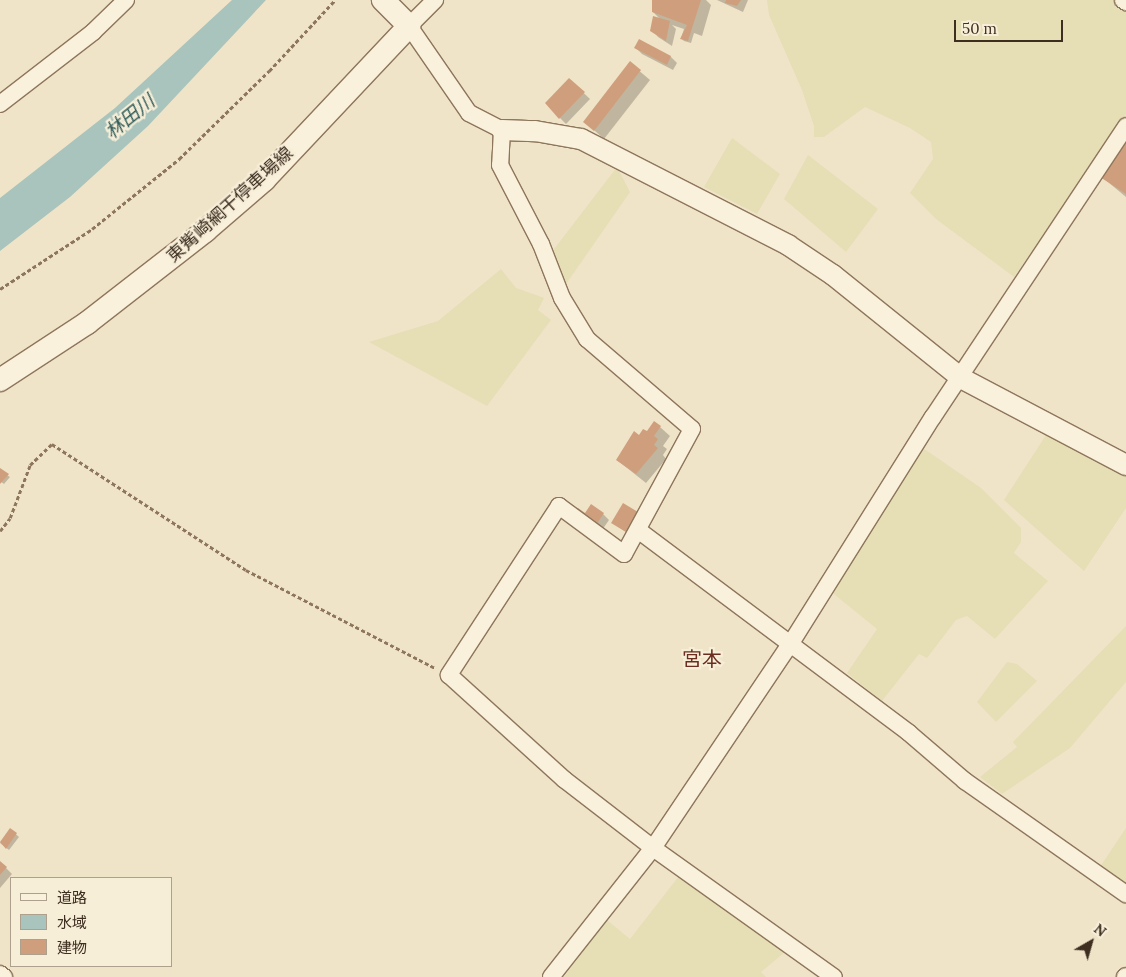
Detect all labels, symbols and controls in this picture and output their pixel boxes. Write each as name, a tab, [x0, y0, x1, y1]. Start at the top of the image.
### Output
scale bar	[956, 10, 1065, 42]
text: 50 m	[962, 19, 997, 38]
water label: 林田川	[101, 90, 159, 144]
street label: 東觜崎網干停車場線	[163, 143, 297, 267]
district label: 宮本	[682, 646, 722, 670]
legend	[10, 877, 172, 967]
text: 道路	[57, 888, 87, 907]
text: 水域	[57, 913, 87, 932]
north arrow	[1066, 917, 1116, 967]
text: N	[1090, 920, 1110, 941]
text: 建物	[57, 938, 87, 957]

